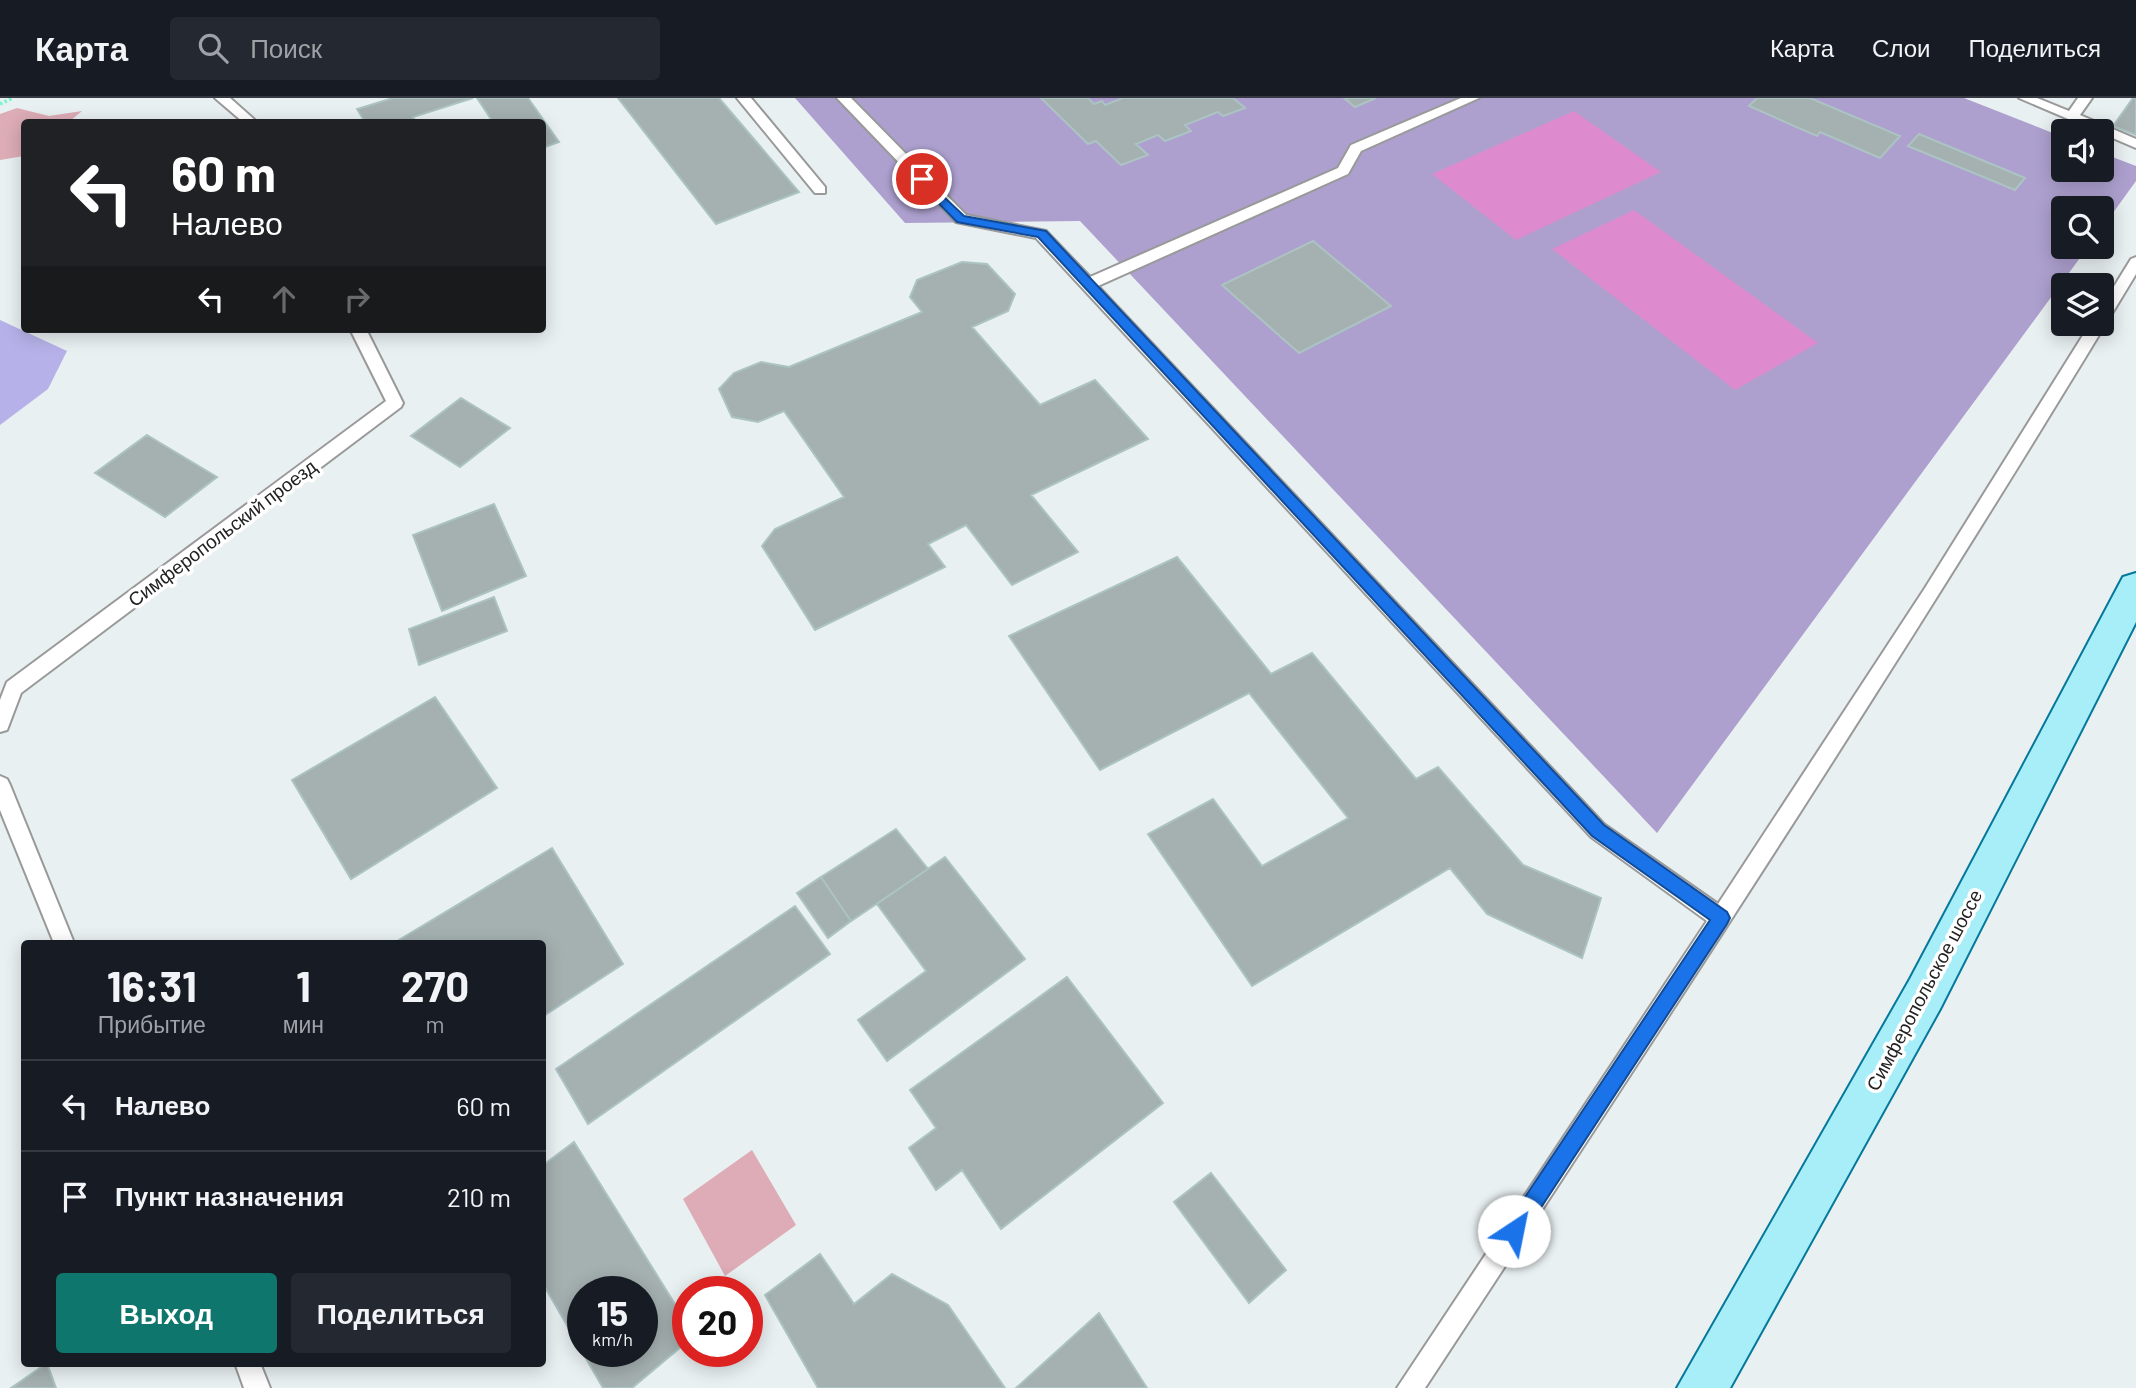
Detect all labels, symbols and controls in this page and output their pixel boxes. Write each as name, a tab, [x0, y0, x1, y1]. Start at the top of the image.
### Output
search box	[170, 17, 660, 80]
text: Карта	[35, 28, 128, 68]
icon: search	[194, 29, 232, 67]
text: Поиск	[250, 32, 322, 63]
text: Карта	[1770, 33, 1834, 62]
text: Слои	[1872, 33, 1930, 62]
text: Поделиться	[1968, 33, 2101, 62]
map controls	[2051, 119, 2114, 336]
button: sound	[2051, 119, 2114, 182]
text: 60 m	[171, 143, 276, 202]
icon: left	[56, 147, 147, 238]
pin	[892, 149, 952, 209]
icon: arrive	[903, 160, 941, 198]
button: search	[2051, 196, 2114, 259]
text: Налево	[171, 203, 283, 241]
button: layers	[2051, 273, 2114, 336]
icon: left	[192, 280, 230, 318]
icon: ahead	[265, 280, 303, 318]
icon: right	[338, 280, 376, 318]
street label: Симферопольский проезд	[123, 454, 320, 611]
street label: Симферопольское шоссе	[1861, 885, 1986, 1094]
text: 16:31	[107, 960, 197, 1010]
text: 1	[296, 960, 311, 1010]
text: 270	[401, 960, 469, 1010]
text: Прибытие	[98, 1010, 206, 1038]
text: мин	[283, 1010, 324, 1038]
text: m	[426, 1010, 445, 1038]
icon: left	[56, 1087, 94, 1125]
text: Налево	[115, 1089, 210, 1120]
text: 60 m	[456, 1090, 511, 1121]
icon: arrive	[56, 1178, 94, 1216]
text: Пункт назначения	[115, 1180, 344, 1211]
text: 210 m	[447, 1181, 511, 1212]
position arrow	[1477, 1194, 1551, 1268]
button: Выход	[56, 1273, 277, 1353]
button: Поделиться	[291, 1273, 511, 1353]
speed limit sign: 20	[672, 1276, 763, 1367]
text: 15	[597, 1291, 628, 1333]
text: km/h	[592, 1328, 633, 1350]

